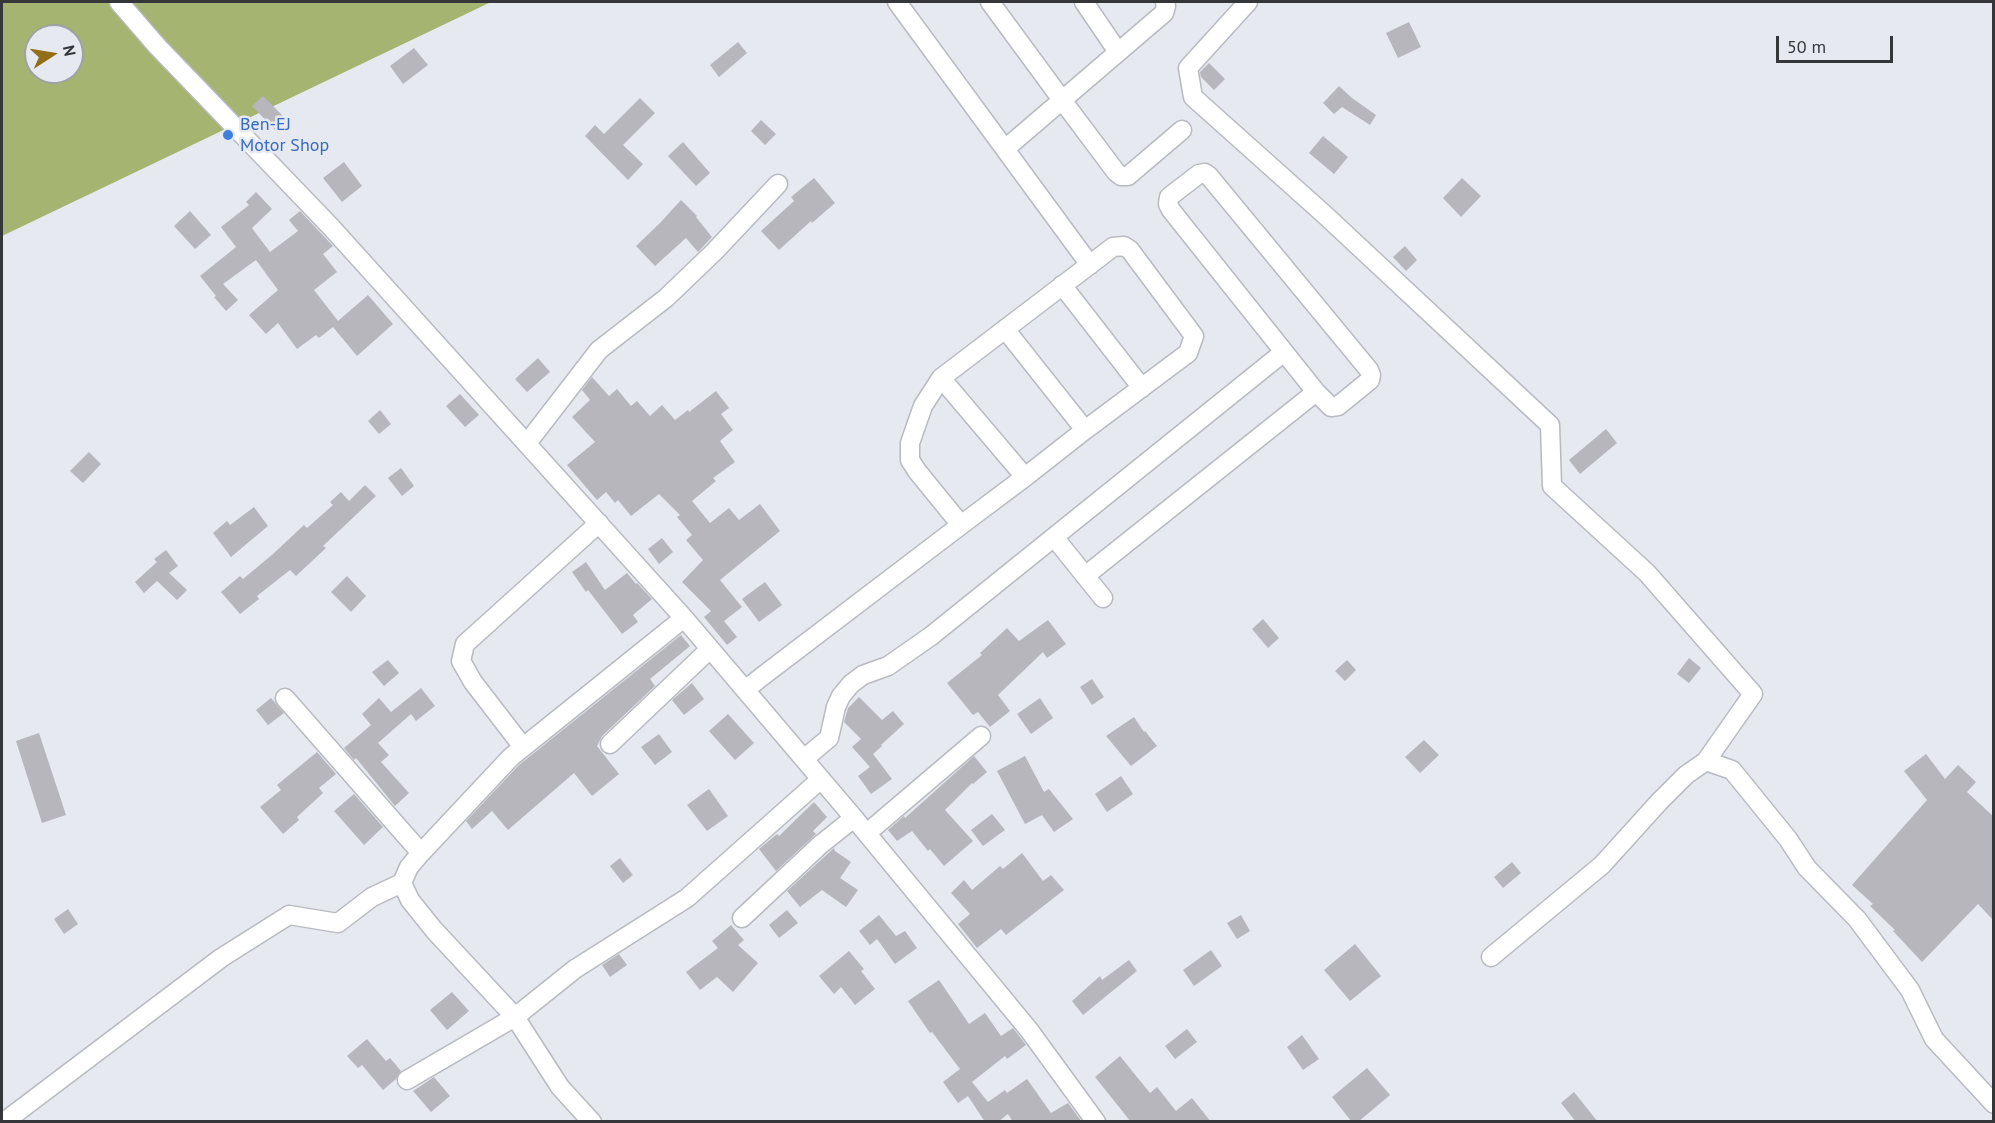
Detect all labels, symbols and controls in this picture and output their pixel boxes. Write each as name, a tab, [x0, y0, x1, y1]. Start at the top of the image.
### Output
north arrow	[24, 24, 84, 84]
scale bar	[1779, 24, 1896, 62]
text: 50 m	[1787, 35, 1826, 58]
text: N	[59, 43, 81, 58]
place label: Ben-EJ Motor Shop	[240, 114, 329, 156]
marker: Ben-EJ Motor Shop	[221, 128, 235, 142]

